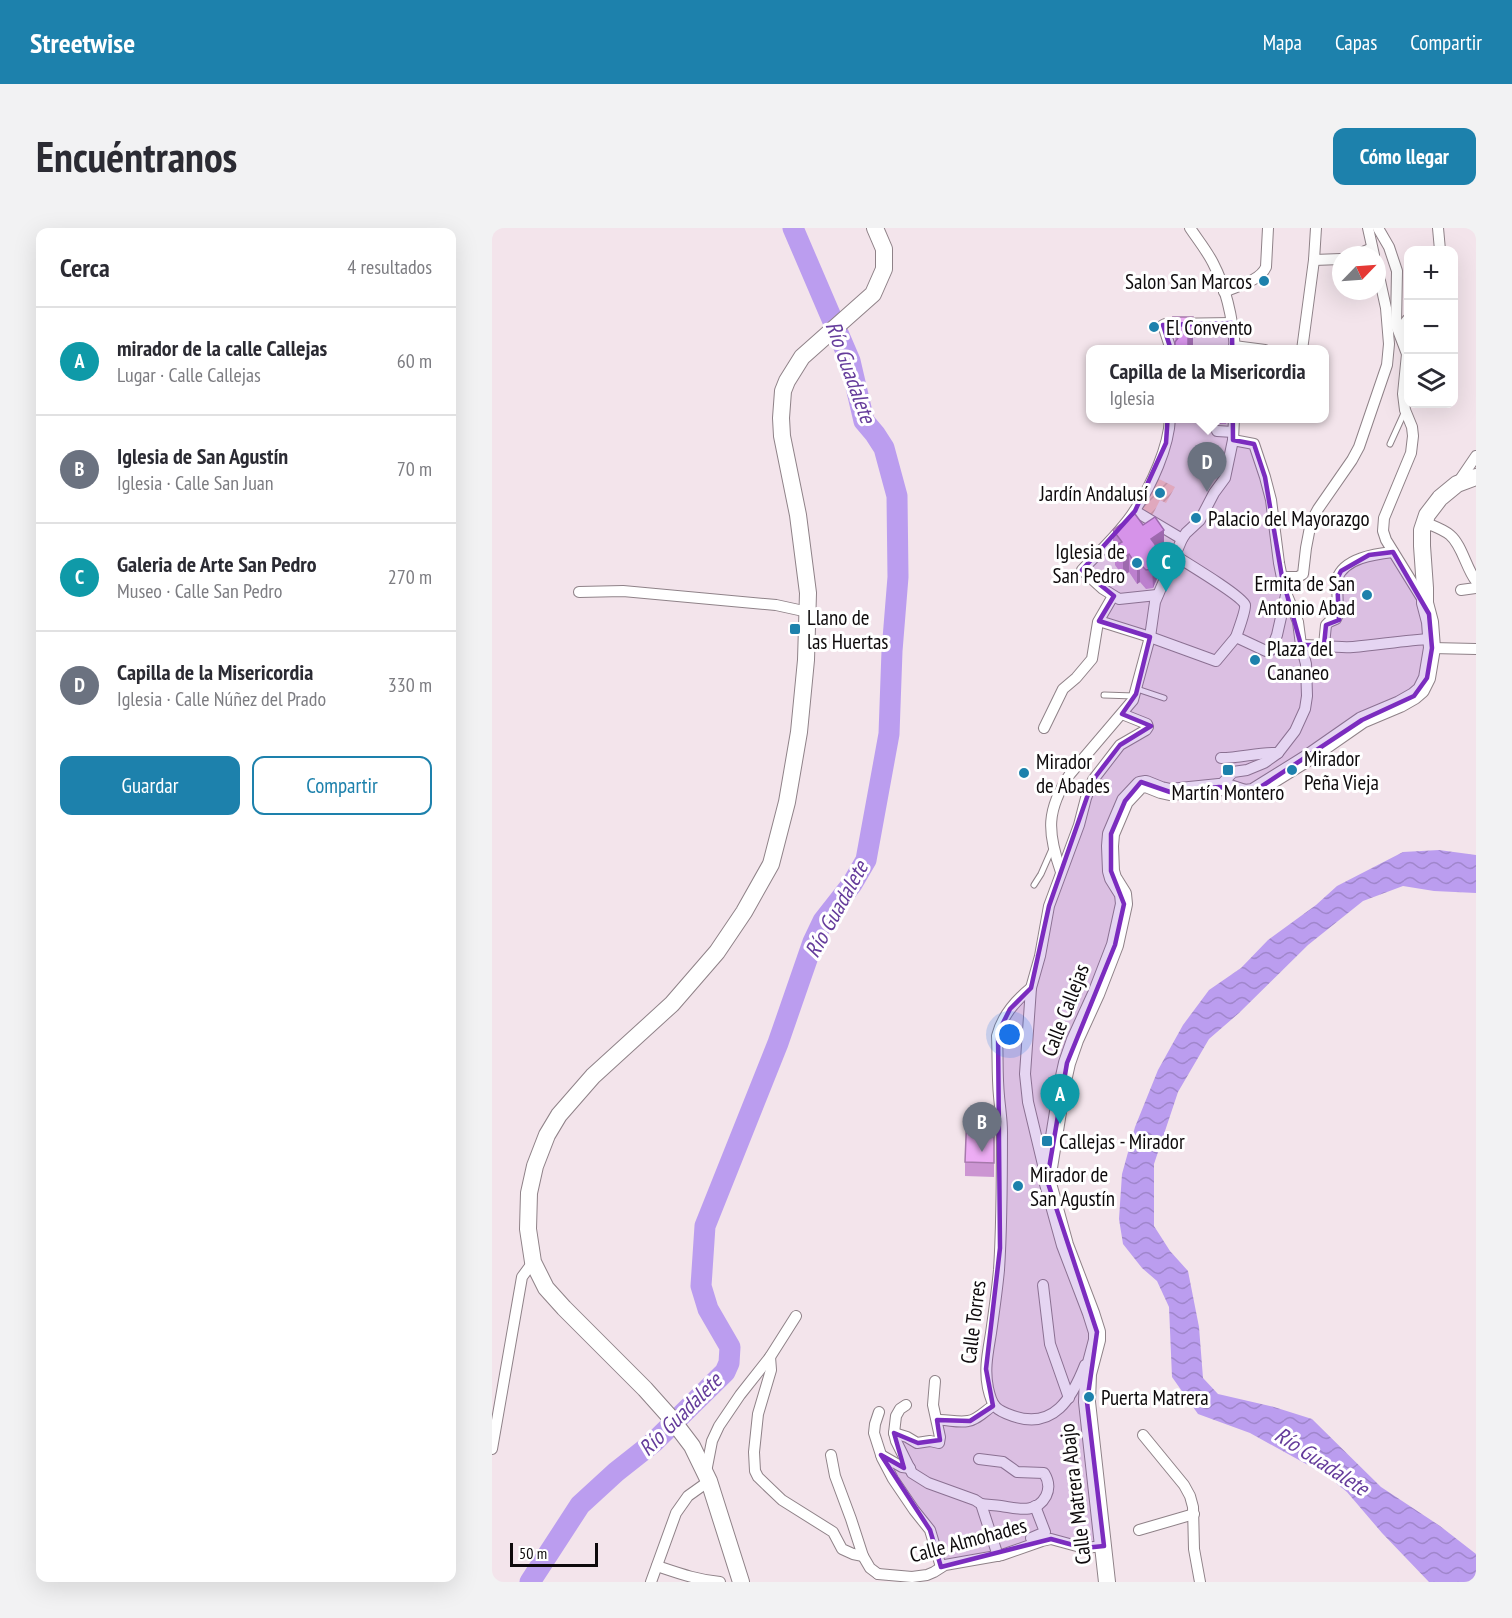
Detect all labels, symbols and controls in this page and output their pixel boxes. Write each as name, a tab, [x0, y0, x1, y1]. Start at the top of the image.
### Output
text: Streetwise	[30, 24, 135, 61]
text: Mapa	[1263, 29, 1302, 56]
text: Capas	[1335, 29, 1377, 56]
text: Compartir	[1410, 29, 1482, 56]
button: Cómo llegar	[1333, 128, 1476, 185]
text: Encuéntranos	[36, 129, 237, 184]
north arrow	[1332, 246, 1386, 300]
map controls	[1404, 246, 1458, 408]
button: +	[1404, 246, 1458, 300]
text: Cerca	[60, 251, 110, 284]
text: 4 resultados	[347, 254, 432, 280]
place label: Salon San Marcos	[1125, 268, 1252, 295]
marker: Salon San Marcos	[1257, 274, 1271, 288]
button: −	[1404, 300, 1458, 354]
place label: El Convento	[1166, 314, 1252, 341]
water label: Río Guadalete	[820, 317, 883, 428]
marker: El Convento	[1147, 320, 1161, 334]
text: mirador de la calle Callejas	[117, 334, 327, 362]
popup	[1086, 345, 1329, 423]
text: A	[74, 348, 85, 374]
text: 60 m	[397, 348, 432, 374]
button: layers	[1404, 354, 1458, 408]
text: Capilla de la Misericordia	[1109, 357, 1306, 385]
text: Lugar · Calle Callejas	[117, 362, 261, 388]
text: Iglesia	[1109, 385, 1155, 411]
text: Iglesia de San Agustín	[117, 442, 288, 470]
pin: D	[1188, 442, 1226, 492]
text: B	[75, 456, 84, 482]
text: 70 m	[397, 456, 432, 482]
text: Iglesia · Calle San Juan	[117, 470, 274, 496]
place label: Jardín Andalusí	[1039, 480, 1148, 507]
marker: Jardín Andalusí	[1153, 486, 1167, 500]
place label: Palacio del Mayorazgo	[1208, 505, 1370, 532]
marker: Palacio del Mayorazgo	[1189, 511, 1203, 525]
place label: Iglesia de San Pedro	[1052, 538, 1125, 589]
pin: C	[1146, 542, 1186, 592]
text: Galeria de Arte San Pedro	[117, 550, 317, 578]
marker: Iglesia de San Pedro	[1130, 556, 1144, 570]
text: C	[75, 564, 84, 590]
text: 270 m	[388, 564, 432, 590]
place label: Ermita de San Antonio Abad	[1255, 570, 1355, 621]
text: Museo · Calle San Pedro	[117, 578, 282, 604]
marker: Ermita de San Antonio Abad	[1360, 588, 1374, 602]
place label: Llano de las Huertas	[807, 604, 888, 655]
marker: Llano de las Huertas	[788, 622, 802, 636]
place label: Plaza del Cananeo	[1267, 635, 1333, 686]
marker: Plaza del Cananeo	[1248, 653, 1262, 667]
text: Capilla de la Misericordia	[117, 658, 313, 686]
text: D	[74, 672, 85, 698]
text: 330 m	[388, 672, 432, 698]
text: Iglesia · Calle Núñez del Prado	[117, 686, 326, 712]
place label: Mirador Peña Vieja	[1304, 745, 1379, 796]
place label: Mirador de Abades	[1036, 748, 1110, 799]
button: Guardar	[60, 756, 240, 815]
button: Compartir	[252, 756, 432, 815]
marker: Martín Montero	[1221, 763, 1235, 777]
marker: Mirador Peña Vieja	[1285, 763, 1299, 777]
marker: Mirador de Abades	[1017, 766, 1031, 780]
place label: Martín Montero	[1172, 779, 1284, 806]
water label: Río Guadalete	[798, 854, 875, 962]
street label: Calle Callejas	[1035, 960, 1095, 1060]
your location	[995, 1020, 1024, 1049]
pin: A	[1040, 1074, 1080, 1124]
pin: B	[962, 1102, 1002, 1152]
place label: Callejas - Mirador	[1059, 1128, 1185, 1155]
marker: Callejas - Mirador	[1040, 1134, 1054, 1148]
place label: Mirador de San Agustín	[1030, 1161, 1115, 1212]
marker: Mirador de San Agustín	[1011, 1179, 1025, 1193]
street label: Calle Torres	[955, 1279, 991, 1365]
water label: Río Guadalete	[633, 1365, 729, 1461]
place label: Puerta Matrera	[1101, 1384, 1209, 1411]
marker: Puerta Matrera	[1082, 1390, 1096, 1404]
water label: Río Guadalete	[1270, 1420, 1376, 1503]
street label: Calle Matrera Abajo	[1053, 1422, 1097, 1566]
street label: Calle Almohades	[906, 1511, 1030, 1569]
scale bar	[510, 1540, 598, 1568]
text: 50 m	[519, 1543, 547, 1563]

